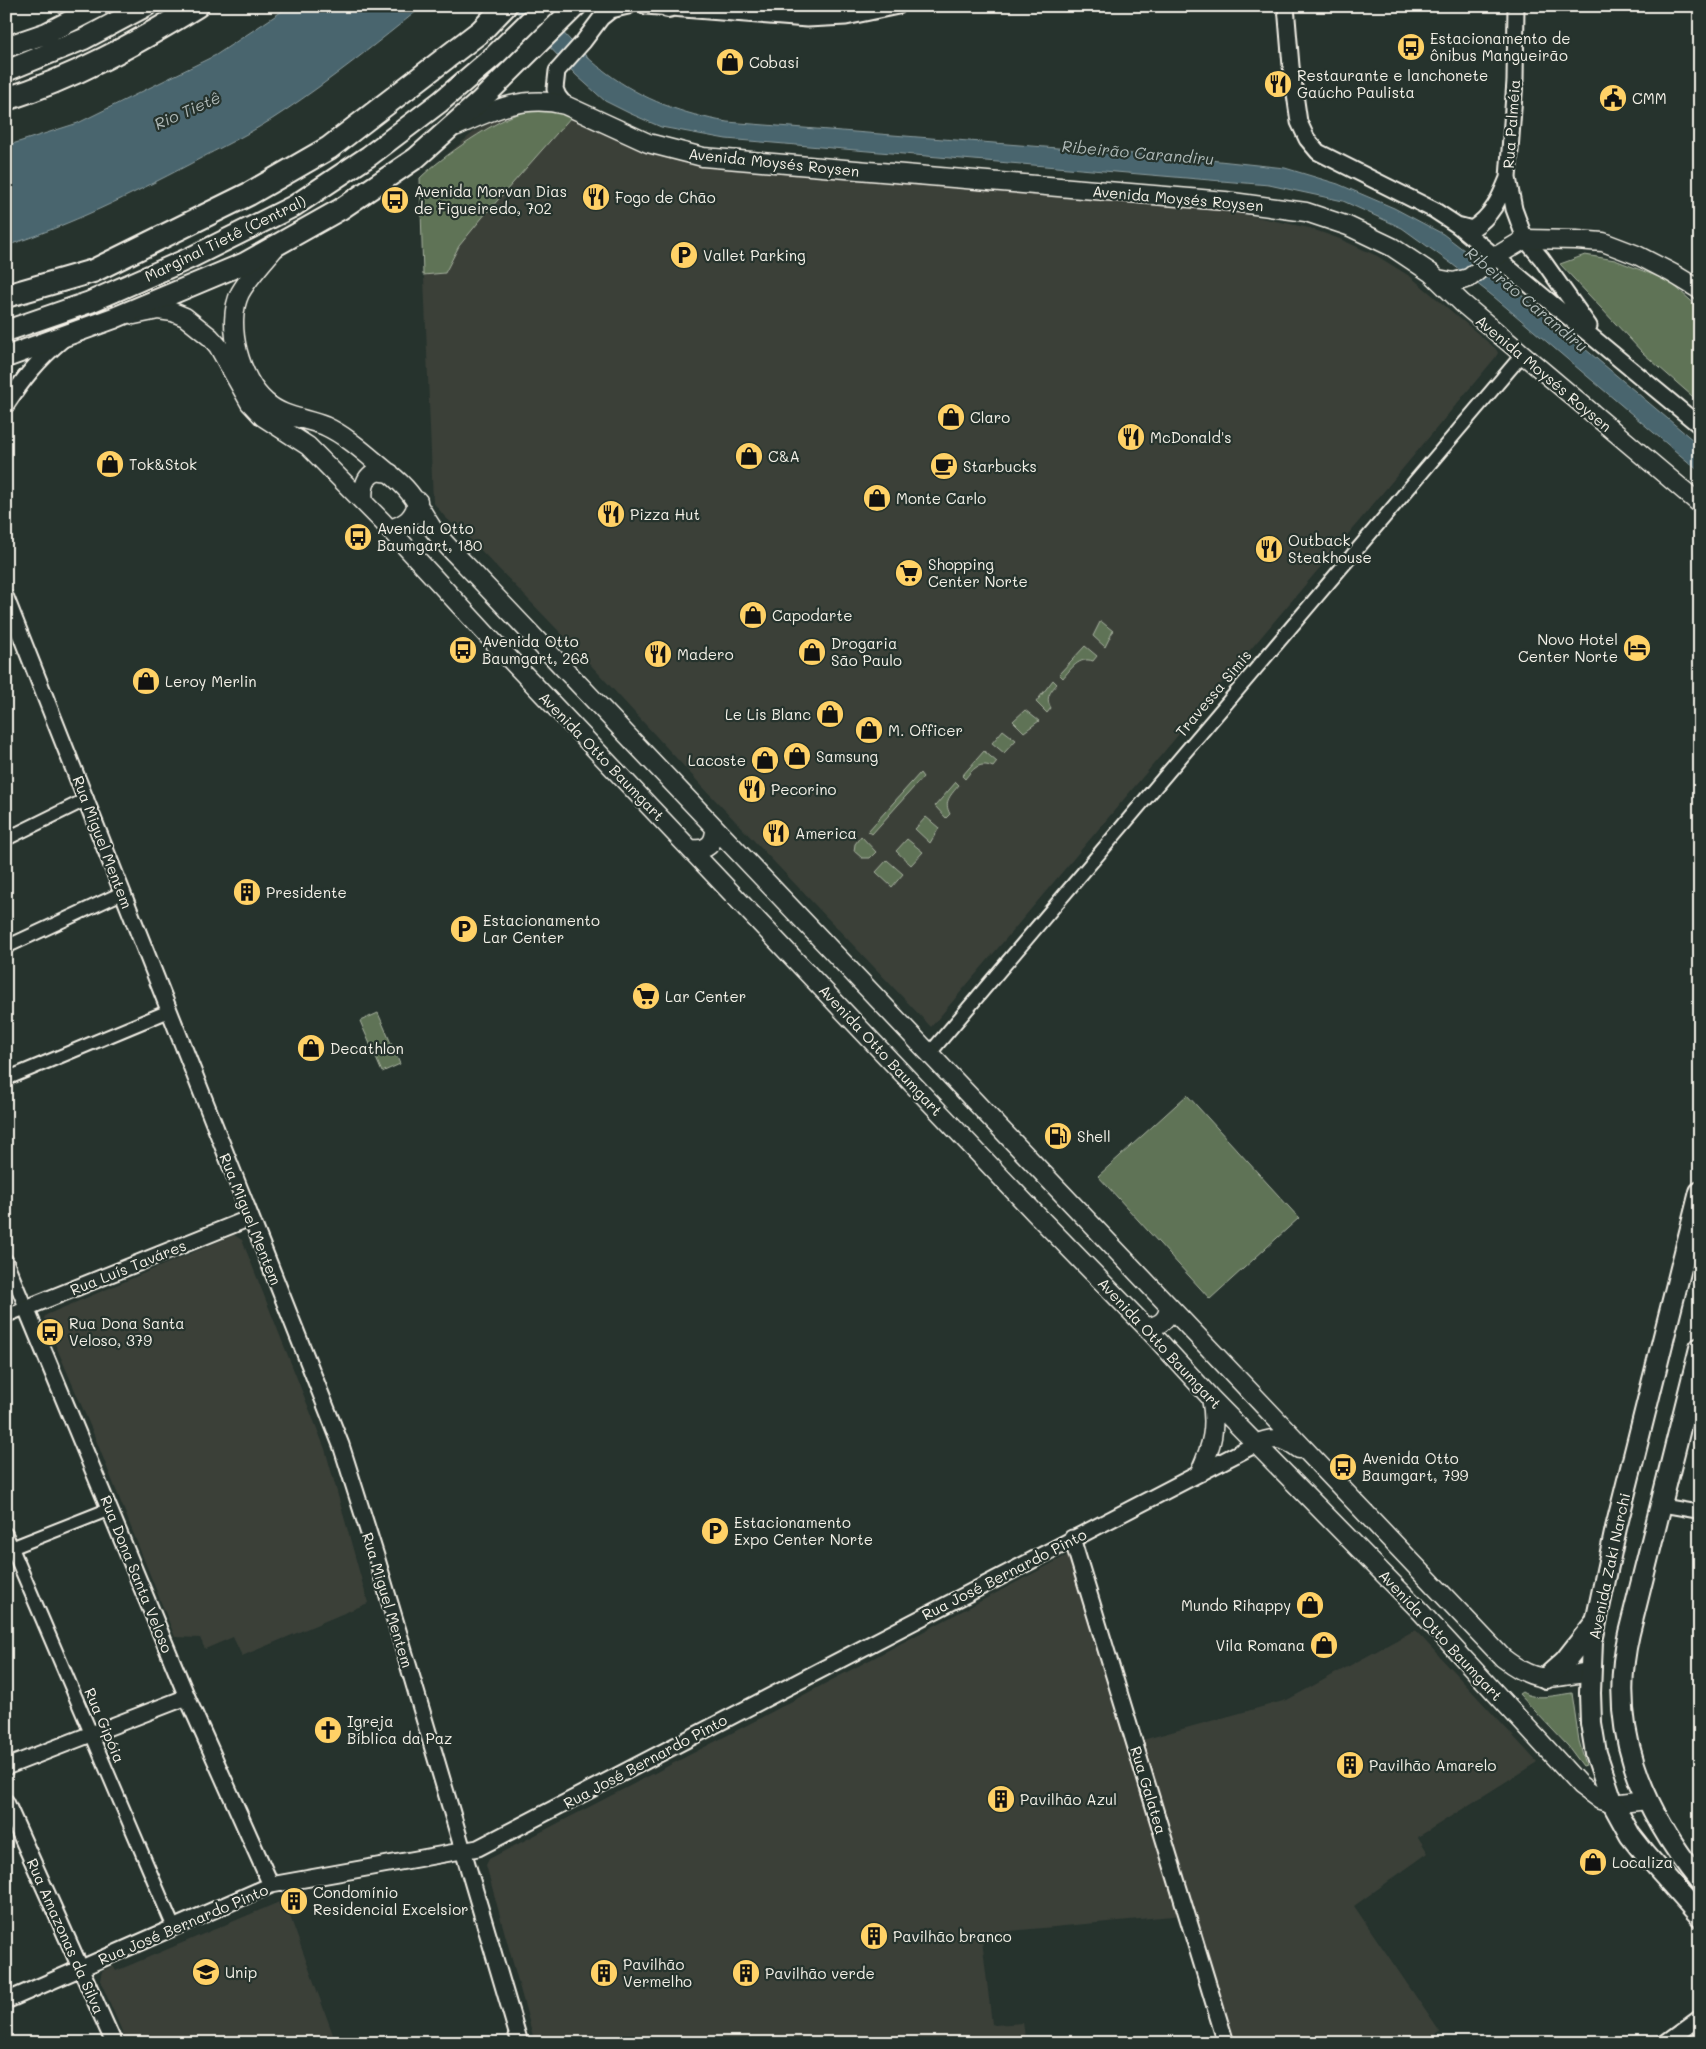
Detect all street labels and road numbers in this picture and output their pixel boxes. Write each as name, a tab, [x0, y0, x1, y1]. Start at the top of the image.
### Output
street label: Rua Palméia	[1498, 79, 1524, 169]
street label: Avenida Moysés Roysen	[688, 143, 860, 181]
street label: Avenida Moysés Roysen	[1092, 181, 1264, 215]
street label: Marginal Tietê (Central)	[141, 190, 309, 286]
street label: Avenida Moysés Roysen	[1472, 310, 1616, 436]
street label: Travessa Simis	[1171, 645, 1255, 741]
street label: Avenida Otto Baumgart	[535, 687, 669, 825]
street label: Rua Miguel Mentem	[68, 773, 138, 911]
street label: Avenida Otto Baumgart	[815, 980, 947, 1120]
street label: Rua Miguel Mentem	[215, 1150, 287, 1288]
street label: Rua Luís Taváres	[67, 1235, 189, 1299]
street label: Avenida Otto Baumgart	[1094, 1273, 1226, 1413]
street label: Avenida Zaki Narchi	[1584, 1491, 1634, 1641]
street label: Rua Dona Santa Veloso	[96, 1492, 178, 1656]
street label: Rua José Bernardo Pinto	[918, 1524, 1090, 1624]
street label: Rua Miguel Mentem	[358, 1530, 418, 1670]
street label: Avenida Otto Baumgart	[1375, 1565, 1507, 1705]
street label: Rua Gipóia	[80, 1684, 130, 1766]
street label: Rua José Bernardo Pinto	[560, 1709, 730, 1813]
street label: Rua Galatea	[1126, 1744, 1172, 1836]
street label: Rua Amazonas da Silva	[23, 1855, 109, 2017]
street label: Rua José Bernardo Pinto	[95, 1879, 271, 1969]

